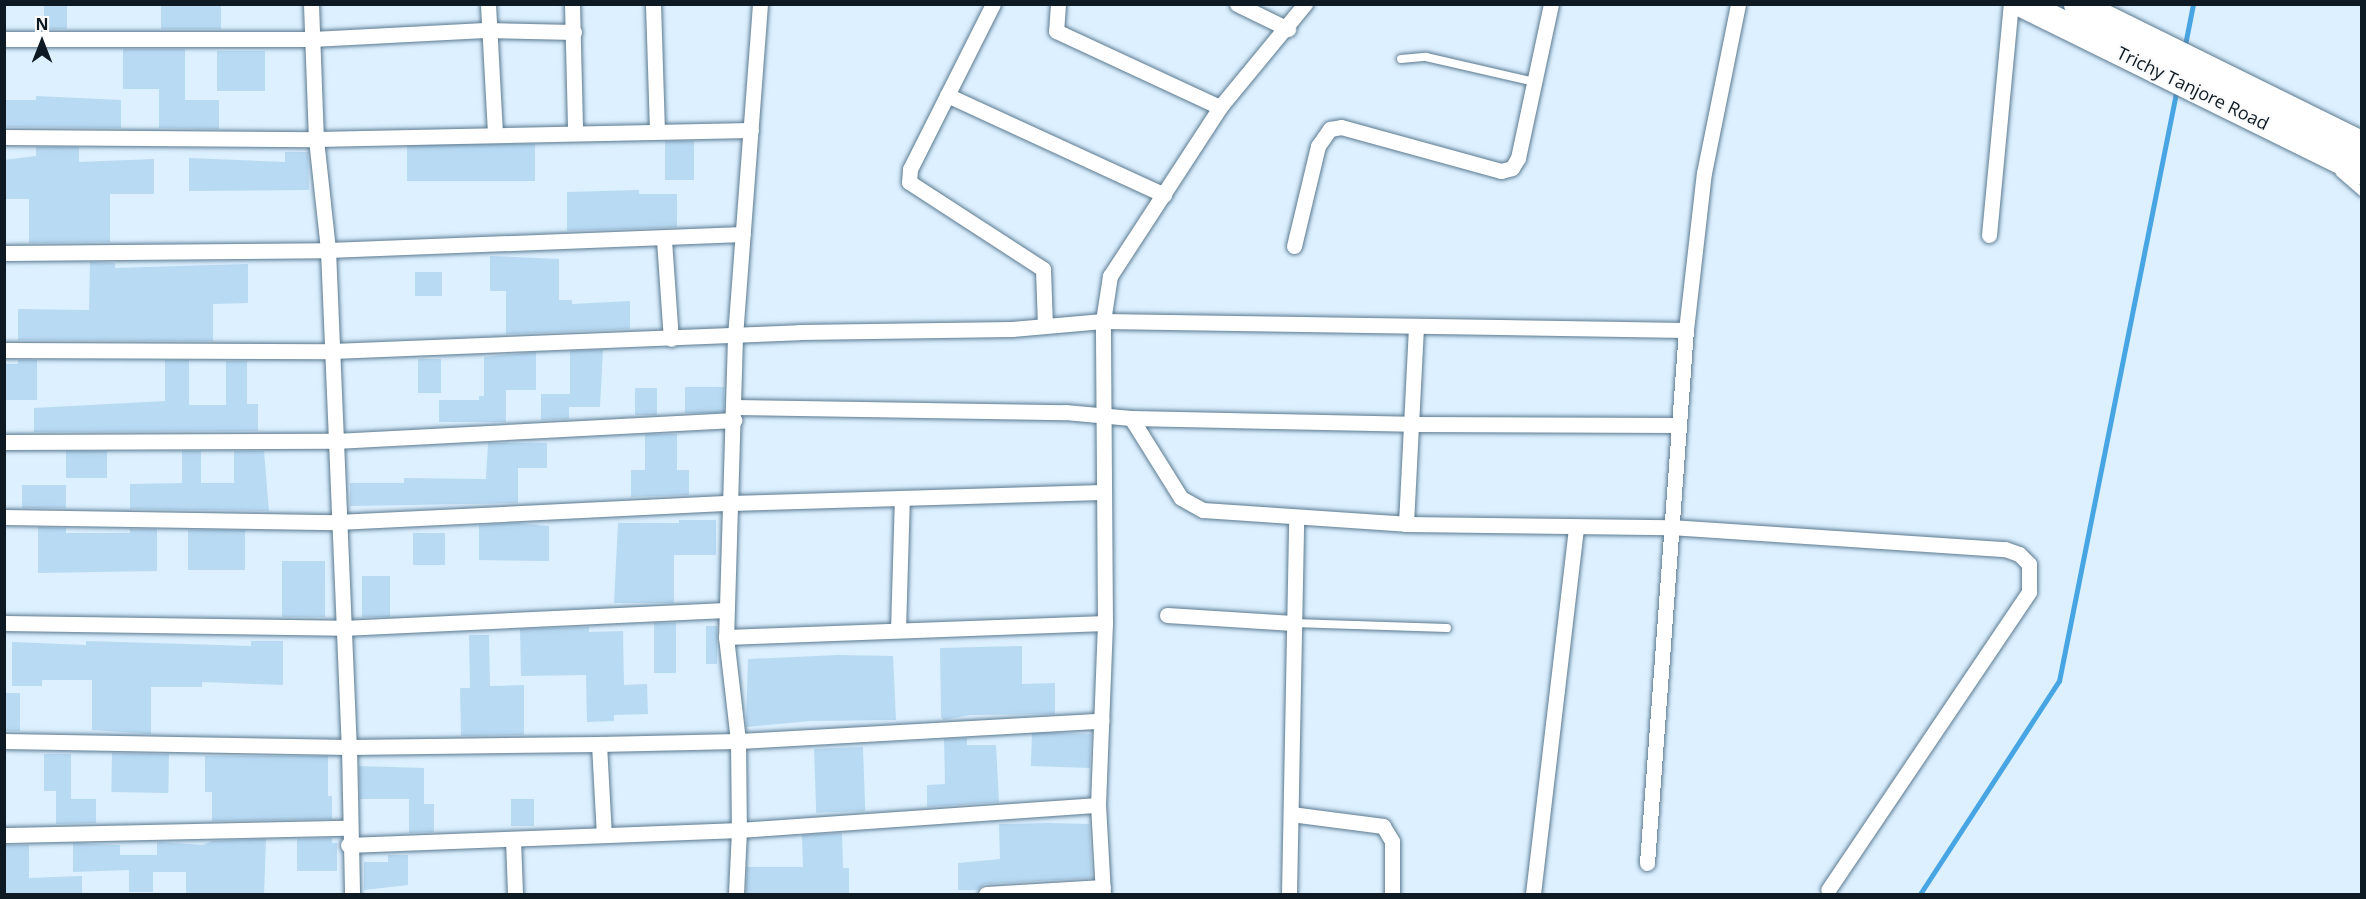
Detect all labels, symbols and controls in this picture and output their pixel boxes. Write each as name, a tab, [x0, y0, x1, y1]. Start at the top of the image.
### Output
north arrow	[12, 12, 72, 72]
text: N	[35, 13, 49, 35]
street label: Trichy Tanjore Road	[2113, 42, 2273, 134]

